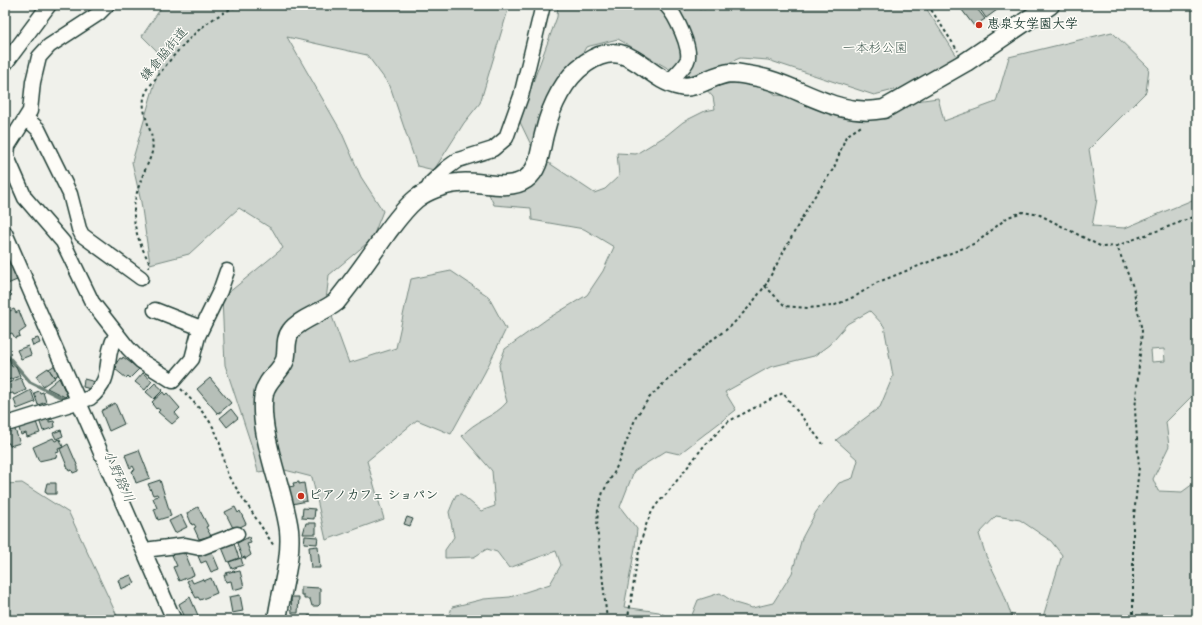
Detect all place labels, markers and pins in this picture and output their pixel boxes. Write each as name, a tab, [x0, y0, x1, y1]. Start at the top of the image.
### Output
place label: 恵泉女学園大学	[987, 17, 1078, 33]
marker: 恵泉女学園大学	[974, 20, 984, 30]
place label: ピアノカフェ ショパン	[309, 489, 438, 504]
marker: ピアノカフェ ショパン	[296, 491, 306, 501]

